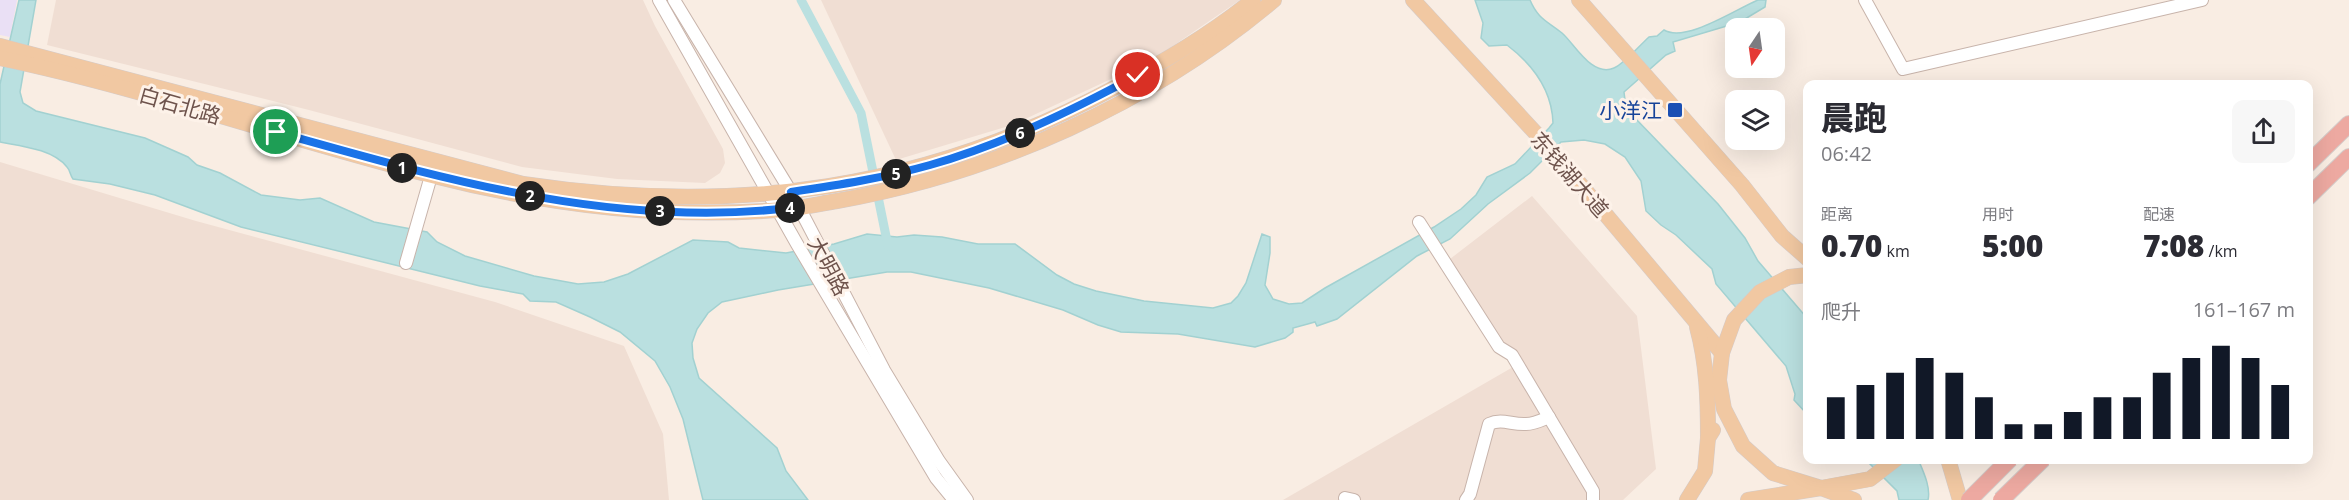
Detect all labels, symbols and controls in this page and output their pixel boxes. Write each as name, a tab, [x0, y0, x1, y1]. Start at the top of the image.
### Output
north arrow	[1725, 18, 1785, 78]
map controls	[1725, 18, 1785, 150]
pin	[1112, 49, 1163, 100]
icon: check	[1121, 58, 1154, 91]
street label: 白石北路	[136, 80, 224, 130]
button: layers	[1725, 90, 1785, 150]
text: 晨跑	[1821, 95, 1887, 140]
place label: 小洋江	[1599, 96, 1662, 124]
button: share	[2232, 100, 2295, 163]
marker: 小洋江	[1666, 101, 1684, 119]
pin	[250, 106, 301, 157]
icon: arrive	[259, 115, 292, 148]
pin: 6	[1005, 118, 1035, 148]
text: 6	[1015, 122, 1025, 144]
street label: 东钱湖大道	[1525, 125, 1615, 223]
text: 06:42	[1821, 140, 1872, 167]
pin: 1	[387, 153, 417, 183]
text: 1	[397, 157, 407, 179]
pin: 5	[881, 159, 911, 189]
text: 5	[891, 163, 901, 185]
pin: 2	[515, 181, 545, 211]
text: 2	[525, 185, 535, 207]
pin: 4	[775, 193, 805, 223]
pin: 3	[645, 196, 675, 226]
text: 4	[785, 197, 795, 219]
text: 3	[655, 200, 665, 222]
text: 距离	[1821, 203, 1853, 225]
text: 用时	[1982, 203, 2014, 225]
text: 配速	[2143, 203, 2175, 225]
text: 0.70	[1821, 225, 1882, 266]
text: 5:00	[1982, 225, 2043, 266]
text: 7:08	[2143, 225, 2204, 266]
street label: 大明路	[802, 232, 856, 300]
text: km	[1882, 240, 1910, 262]
text: /km	[2204, 240, 2238, 262]
text: 161–167 m	[2193, 296, 2295, 323]
text: 爬升	[1821, 298, 1861, 325]

